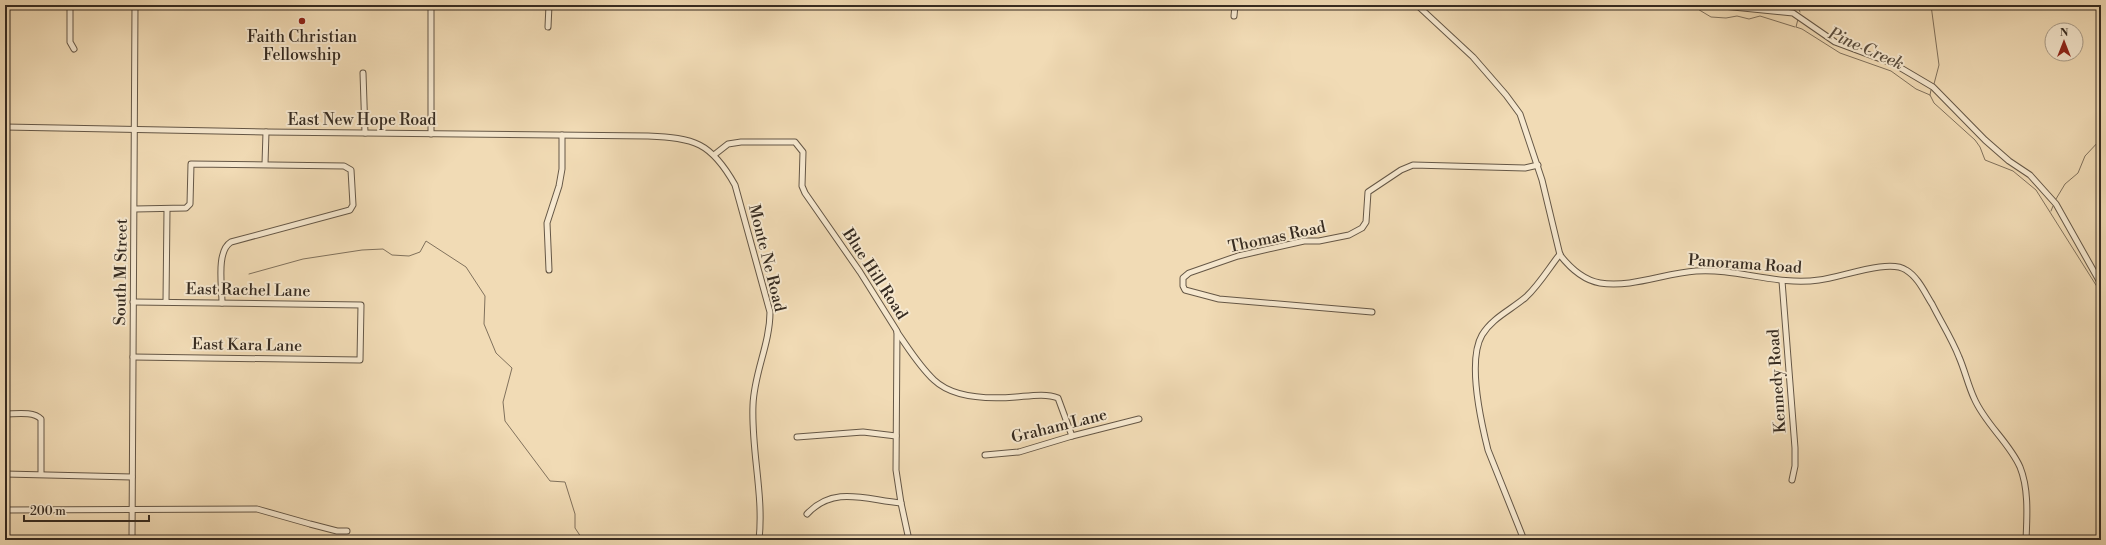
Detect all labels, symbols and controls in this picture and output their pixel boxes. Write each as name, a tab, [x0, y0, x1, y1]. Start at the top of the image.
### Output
marker: Faith Christian Fellowship	[297, 16, 307, 26]
water label: Pine Creek	[1824, 22, 1907, 75]
north arrow	[2044, 22, 2084, 62]
text: N	[2060, 26, 2069, 40]
place label: Faith Christian Fellowship	[247, 27, 358, 65]
street label: East New Hope Road	[288, 110, 436, 130]
street label: Monte Ne Road	[744, 202, 790, 314]
street label: Thomas Road	[1226, 217, 1328, 257]
street label: South M Street	[110, 218, 132, 326]
street label: Blue Hill Road	[838, 224, 912, 323]
street label: Panorama Road	[1687, 250, 1803, 278]
street label: East Rachel Lane	[185, 279, 311, 301]
street label: Kennedy Road	[1763, 328, 1791, 434]
street label: East Kara Lane	[192, 334, 302, 356]
street label: Graham Lane	[1009, 404, 1109, 448]
scale bar	[24, 497, 149, 523]
text: 200 m	[30, 504, 66, 519]

